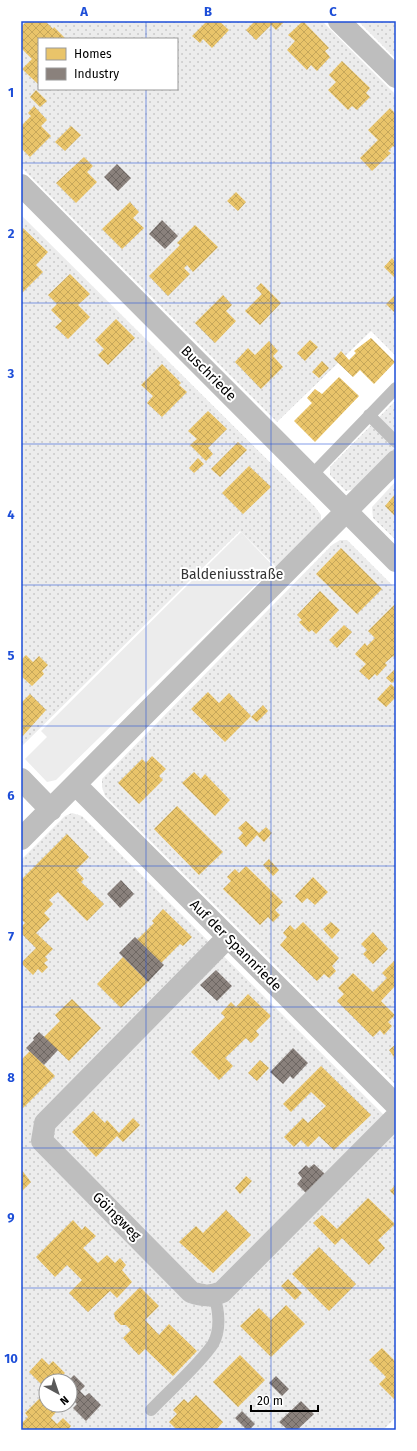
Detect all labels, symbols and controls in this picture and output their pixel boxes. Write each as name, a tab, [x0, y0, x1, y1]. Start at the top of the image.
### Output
text: A	[79, 4, 88, 19]
text: B	[204, 4, 212, 19]
text: C	[329, 4, 337, 19]
legend	[38, 38, 178, 90]
text: Homes	[74, 47, 112, 61]
text: Industry	[74, 67, 119, 81]
text: 1	[8, 85, 14, 100]
text: 2	[8, 226, 15, 241]
street label: Buschriede	[178, 342, 240, 404]
text: 3	[7, 366, 15, 381]
text: 4	[7, 507, 15, 522]
park label: Baldeniusstraße	[181, 566, 283, 583]
text: 5	[8, 648, 15, 663]
text: 6	[7, 788, 15, 803]
street label: Auf der Spannriede	[186, 896, 285, 995]
text: 7	[8, 929, 14, 944]
text: 8	[7, 1070, 15, 1085]
street label: Göingweg	[89, 1189, 145, 1245]
text: 9	[7, 1210, 15, 1225]
text: 10	[4, 1351, 18, 1366]
north arrow	[38, 1373, 78, 1413]
scale bar	[251, 1387, 318, 1413]
text: N	[57, 1393, 71, 1408]
text: 20 m	[257, 1394, 283, 1408]

